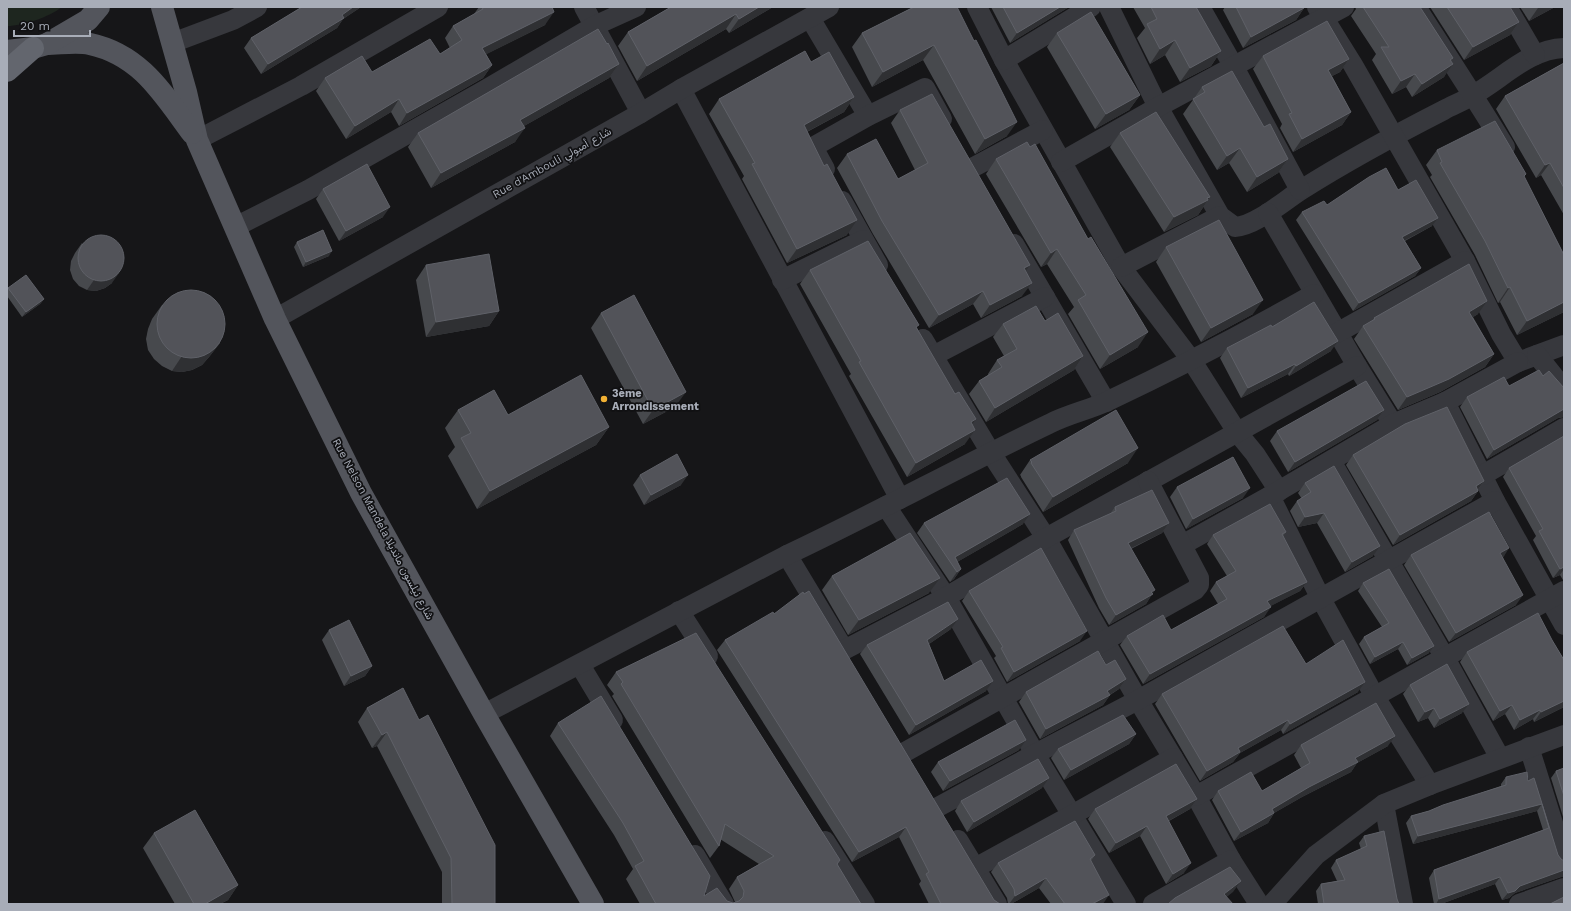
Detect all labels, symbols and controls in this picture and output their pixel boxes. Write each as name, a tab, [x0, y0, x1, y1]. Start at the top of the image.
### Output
scale bar	[14, 12, 90, 38]
text: 20 m	[20, 19, 50, 33]
street label: Rue d'Ambouli شارع أمبولي	[490, 125, 615, 204]
place label: 3ème Arrondissement	[612, 387, 699, 413]
marker: 3ème Arrondissement	[599, 394, 609, 404]
street label: Rue Nelson Mandela شارع نيلسون مانديلا	[329, 436, 437, 622]

